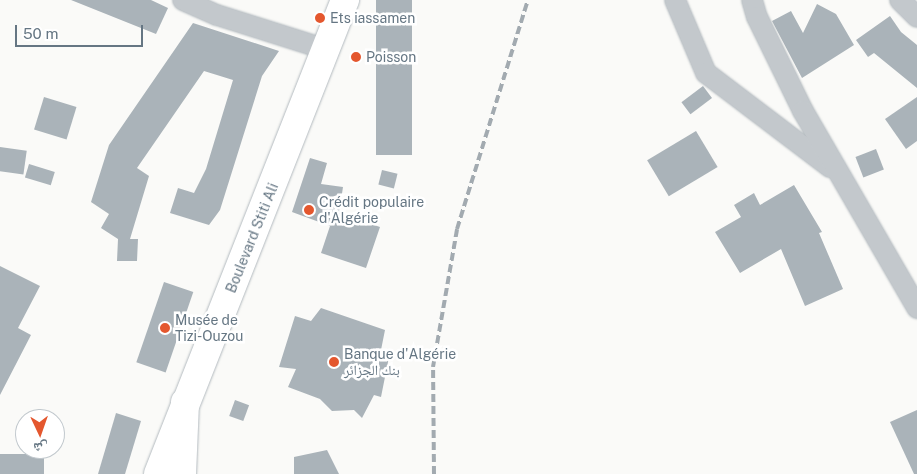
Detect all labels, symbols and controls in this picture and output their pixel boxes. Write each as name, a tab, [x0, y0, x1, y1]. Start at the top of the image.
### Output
place label: Ets iassamen	[330, 10, 415, 26]
marker: Ets iassamen	[314, 12, 326, 24]
scale bar	[18, 15, 145, 47]
text: 50 m	[23, 25, 58, 42]
place label: Poisson	[366, 49, 416, 65]
marker: Poisson	[350, 51, 362, 63]
street label: Boulevard Stiti Ali	[222, 181, 282, 295]
place label: Crédit populaire d'Algérie	[319, 194, 424, 226]
marker: Crédit populaire d'Algérie	[303, 204, 315, 216]
place label: Musée de Tizi-Ouzou	[175, 312, 243, 344]
marker: Musée de Tizi-Ouzou	[159, 322, 171, 334]
place label: Banque d'Algérie بنك الجزائر	[344, 346, 456, 378]
marker: Banque d'Algérie بنك الجزائر	[328, 356, 340, 368]
north arrow	[15, 409, 65, 459]
text: ش	[33, 440, 49, 456]

